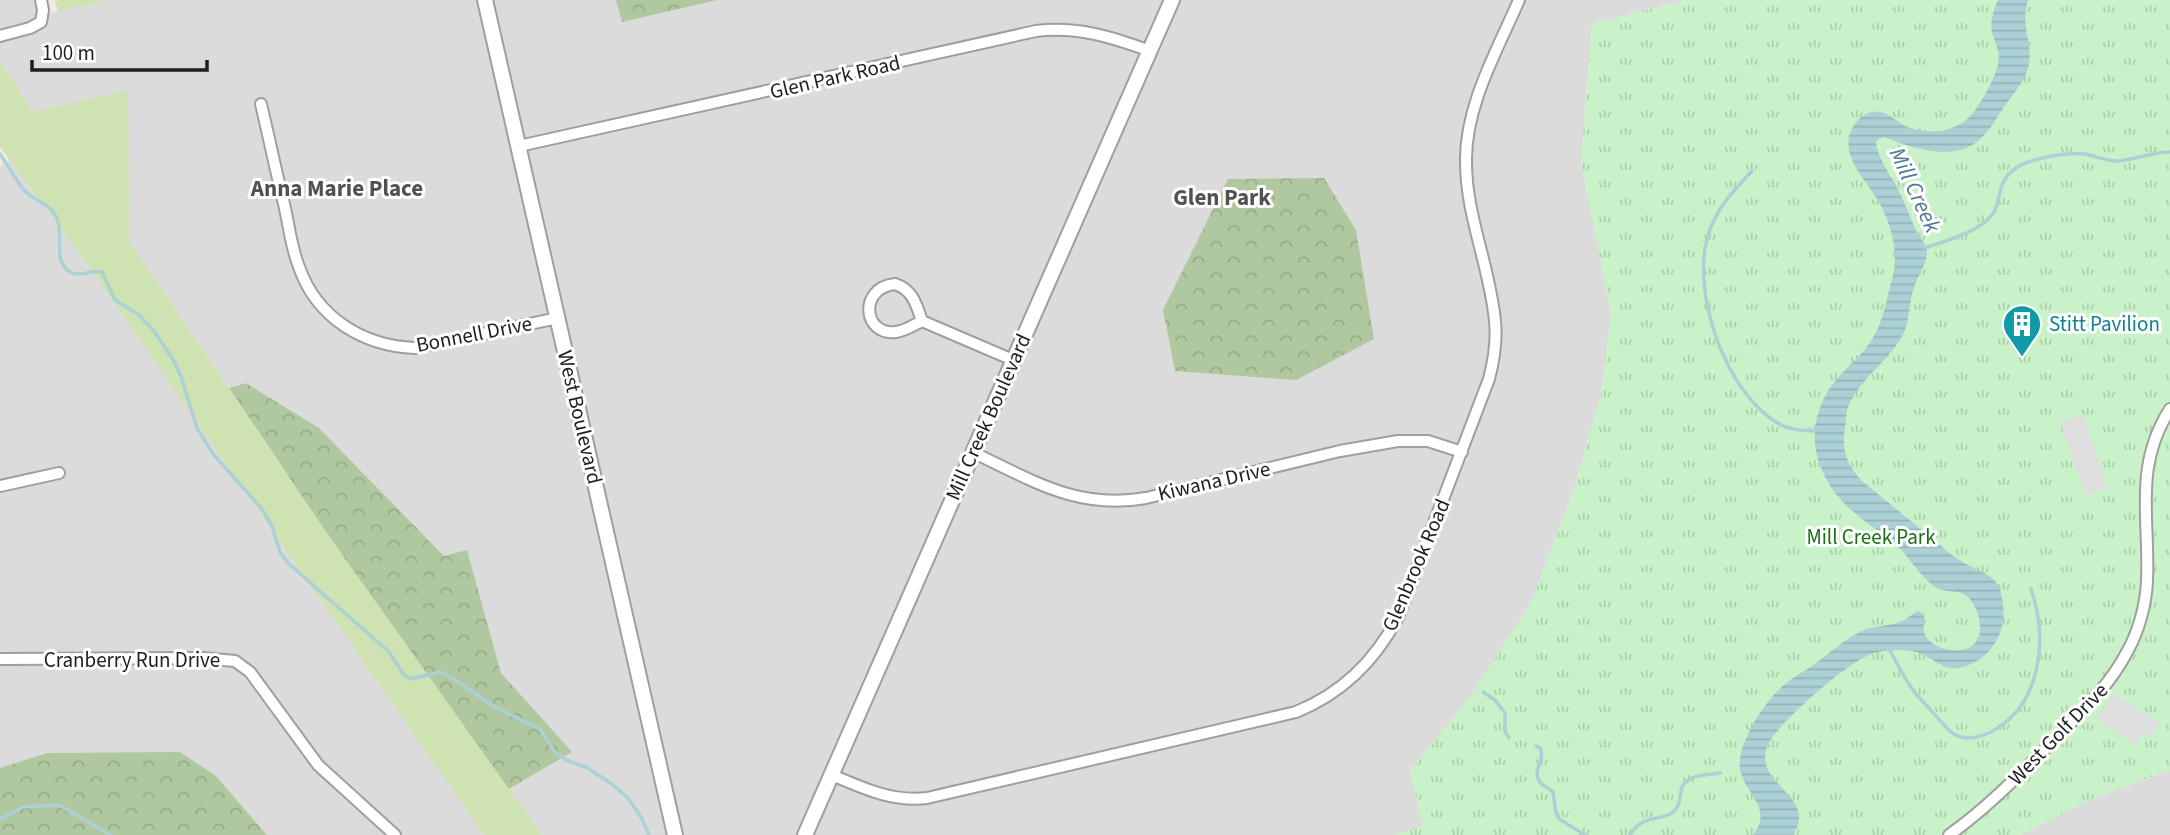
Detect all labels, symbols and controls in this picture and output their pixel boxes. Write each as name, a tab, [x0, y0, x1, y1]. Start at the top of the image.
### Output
scale bar	[32, 28, 206, 72]
text: 100 m	[42, 38, 95, 68]
street label: Glen Park Road	[767, 47, 903, 107]
water label: Mill Creek	[1881, 142, 1950, 239]
district label: Anna Marie Place	[250, 172, 423, 205]
district label: Glen Park	[1173, 181, 1271, 214]
building icon: Stitt Pavilion	[2001, 303, 2043, 358]
street label: Bonnell Drive	[413, 308, 535, 360]
place label: Stitt Pavilion	[2049, 309, 2160, 339]
street label: Mill Creek Boulevard	[938, 329, 1038, 505]
street label: West Boulevard	[550, 347, 610, 487]
street label: Kiwana Drive	[1155, 453, 1273, 509]
street label: Glenbrook Road	[1375, 494, 1457, 636]
park label: Mill Creek Park	[1806, 522, 1936, 552]
street label: Cranberry Run Drive	[44, 645, 220, 675]
street label: West Golf Drive	[2001, 676, 2115, 792]

